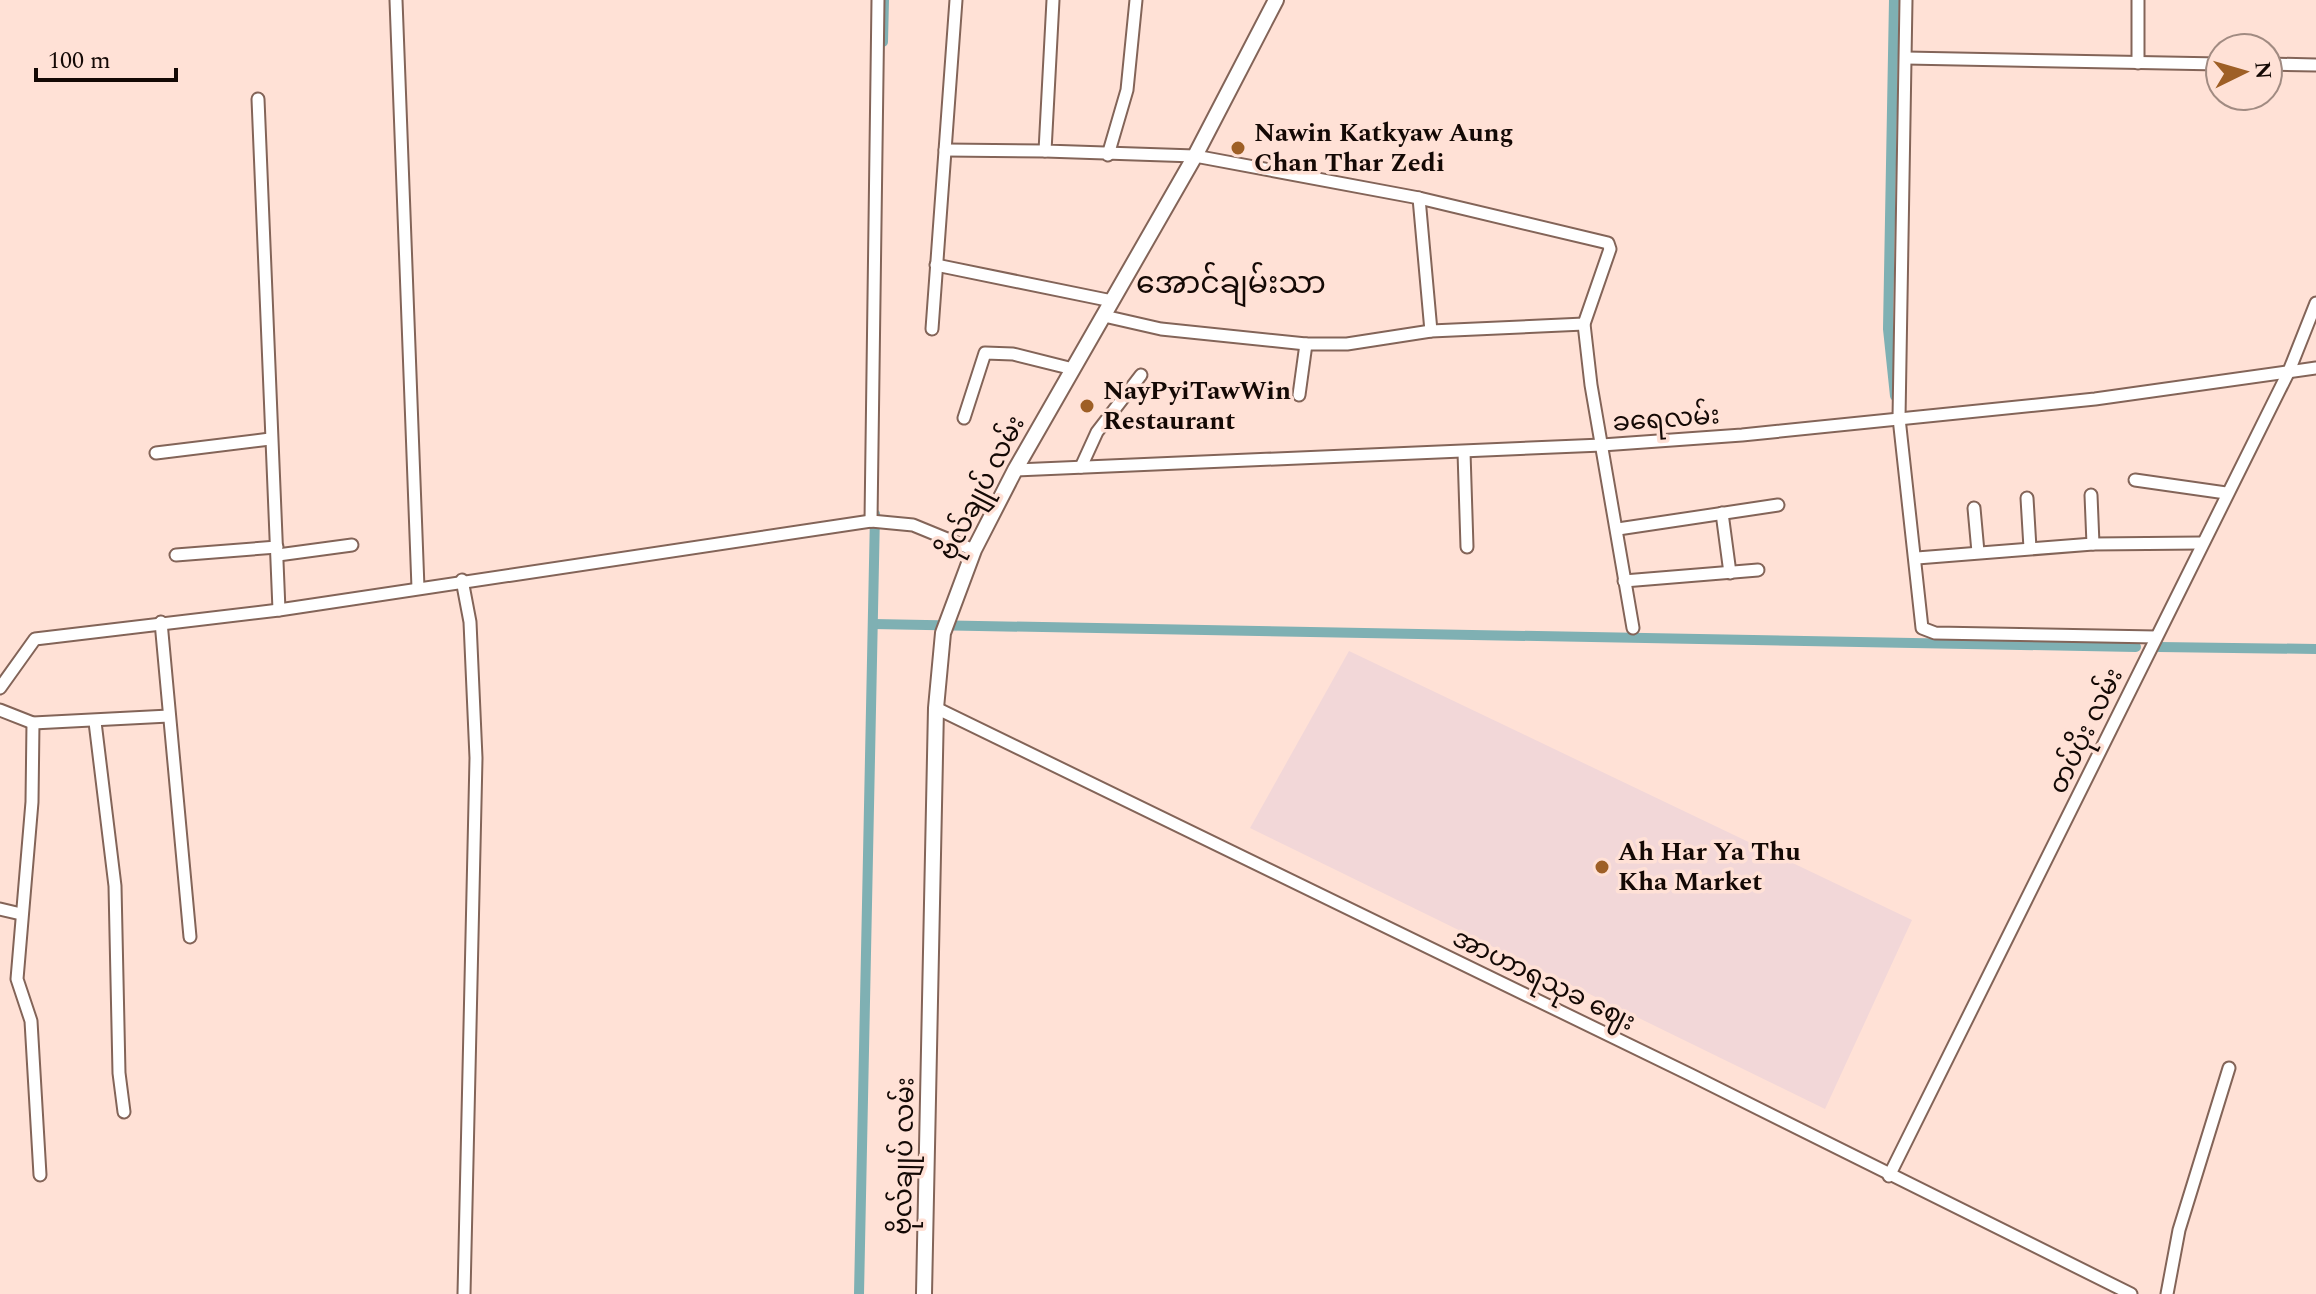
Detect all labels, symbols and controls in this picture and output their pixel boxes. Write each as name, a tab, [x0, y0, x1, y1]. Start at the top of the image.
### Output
scale bar	[36, 32, 176, 82]
north arrow	[2204, 32, 2284, 112]
text: 100 m	[48, 43, 111, 79]
text: N	[2245, 60, 2280, 81]
place label: Nawin Katkyaw Aung Chan Thar Zedi	[1254, 113, 1514, 183]
marker: Nawin Katkyaw Aung Chan Thar Zedi	[1229, 139, 1247, 157]
district label: အောင်ချမ်းသာ	[1136, 261, 1326, 308]
place label: NayPyiTawWin Restaurant	[1103, 371, 1291, 441]
street label: ခရေလမ်း	[1611, 395, 1721, 443]
marker: NayPyiTawWin Restaurant	[1078, 397, 1096, 415]
street label: ဗိုလ်ချုပ် လမ်း	[928, 409, 1036, 567]
street label: တပ်ပိုး လမ်း	[2038, 661, 2134, 801]
place label: Ah Har Ya Thu Kha Market	[1618, 832, 1801, 902]
marker: Ah Har Ya Thu Kha Market	[1593, 858, 1611, 876]
street label: အာဟာရသုခ ဈေး	[1446, 918, 1642, 1042]
street label: ဗိုလ်ချုပ် လမ်း	[883, 1077, 925, 1235]

